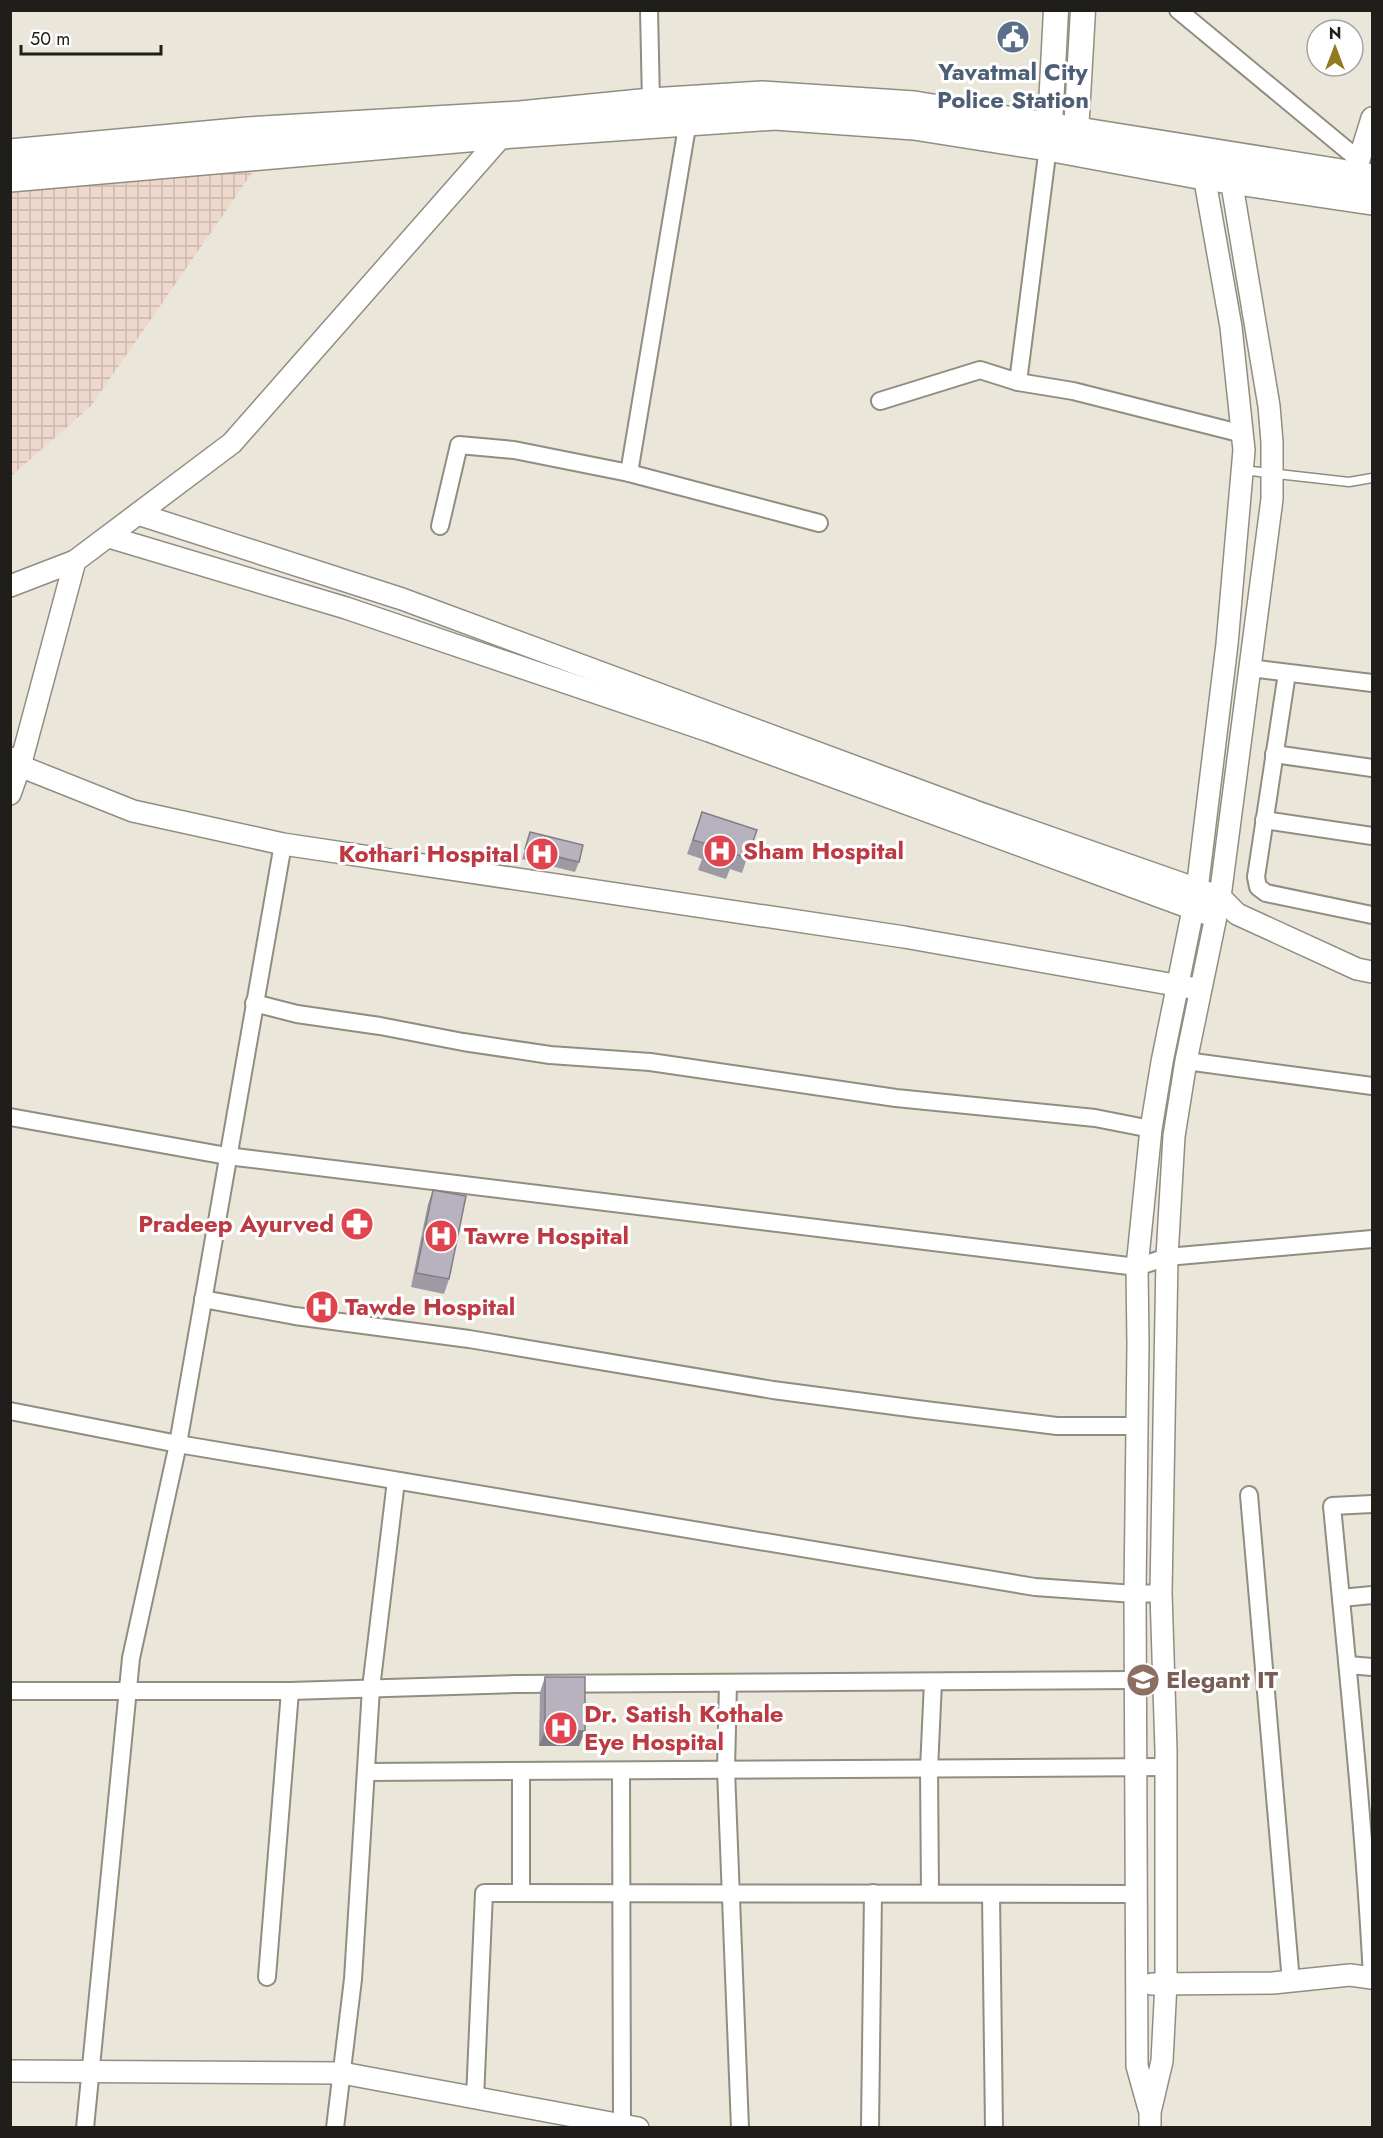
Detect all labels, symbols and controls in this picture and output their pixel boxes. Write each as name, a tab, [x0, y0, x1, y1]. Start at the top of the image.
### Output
scale bar	[21, 18, 160, 56]
north arrow	[1305, 18, 1365, 78]
public building icon: Yavatmal City Police Station	[995, 19, 1031, 55]
text: N	[1329, 22, 1341, 45]
text: 50 m	[30, 26, 70, 52]
place label: Yavatmal City Police Station	[937, 54, 1089, 117]
hospital icon: Sham Hospital	[702, 833, 738, 869]
place label: Sham Hospital	[743, 833, 904, 868]
place label: Kothari Hospital	[338, 836, 519, 871]
hospital icon: Kothari Hospital	[524, 836, 560, 872]
place label: Pradeep Ayurved	[138, 1206, 334, 1241]
pharmacy icon: Pradeep Ayurved	[339, 1206, 375, 1242]
hospital icon: Tawre Hospital	[423, 1218, 459, 1254]
place label: Tawre Hospital	[464, 1218, 629, 1253]
hospital icon: Tawde Hospital	[304, 1289, 340, 1325]
place label: Tawde Hospital	[345, 1289, 515, 1324]
school or university icon: Elegant IT	[1125, 1662, 1161, 1698]
place label: Elegant IT	[1166, 1662, 1279, 1697]
place label: Dr. Satish Kothale Eye Hospital	[584, 1696, 784, 1759]
hospital icon: Dr. Satish Kothale Eye Hospital	[543, 1710, 579, 1746]

